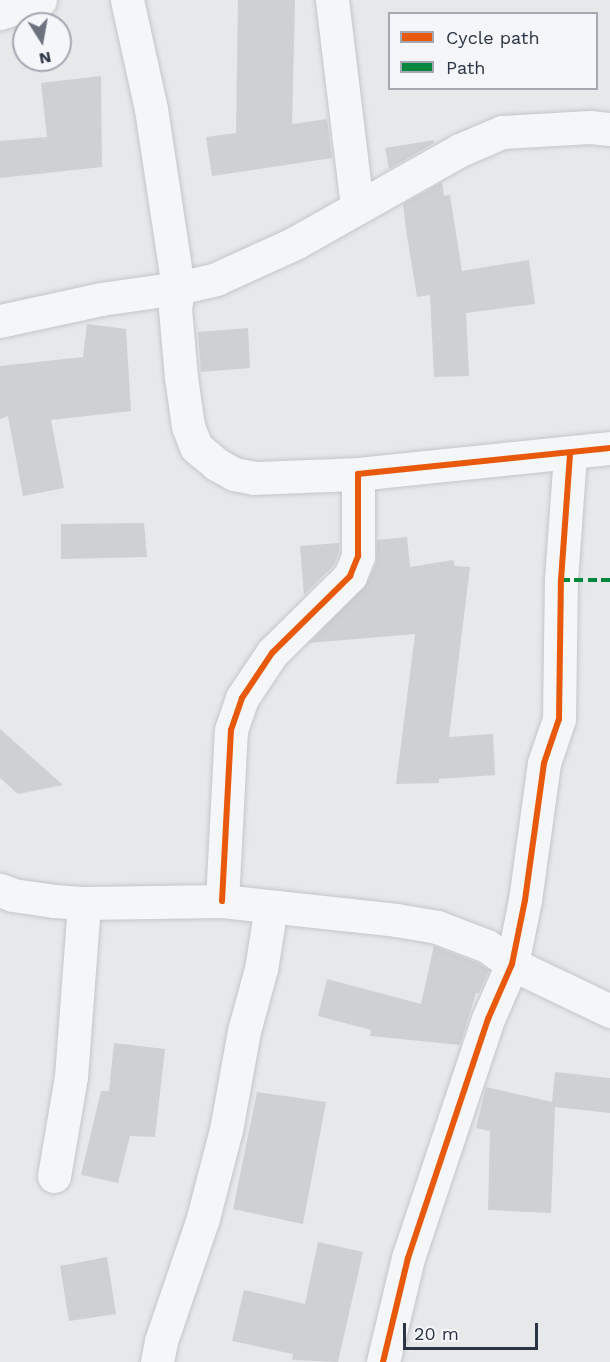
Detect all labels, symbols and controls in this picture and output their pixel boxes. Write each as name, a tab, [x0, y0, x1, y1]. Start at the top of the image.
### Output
north arrow	[12, 12, 72, 72]
legend	[388, 12, 598, 90]
text: Cycle path	[446, 27, 540, 48]
text: N	[38, 48, 53, 69]
text: Path	[446, 57, 486, 78]
scale bar	[406, 1311, 541, 1349]
text: 20 m	[414, 1323, 459, 1344]

